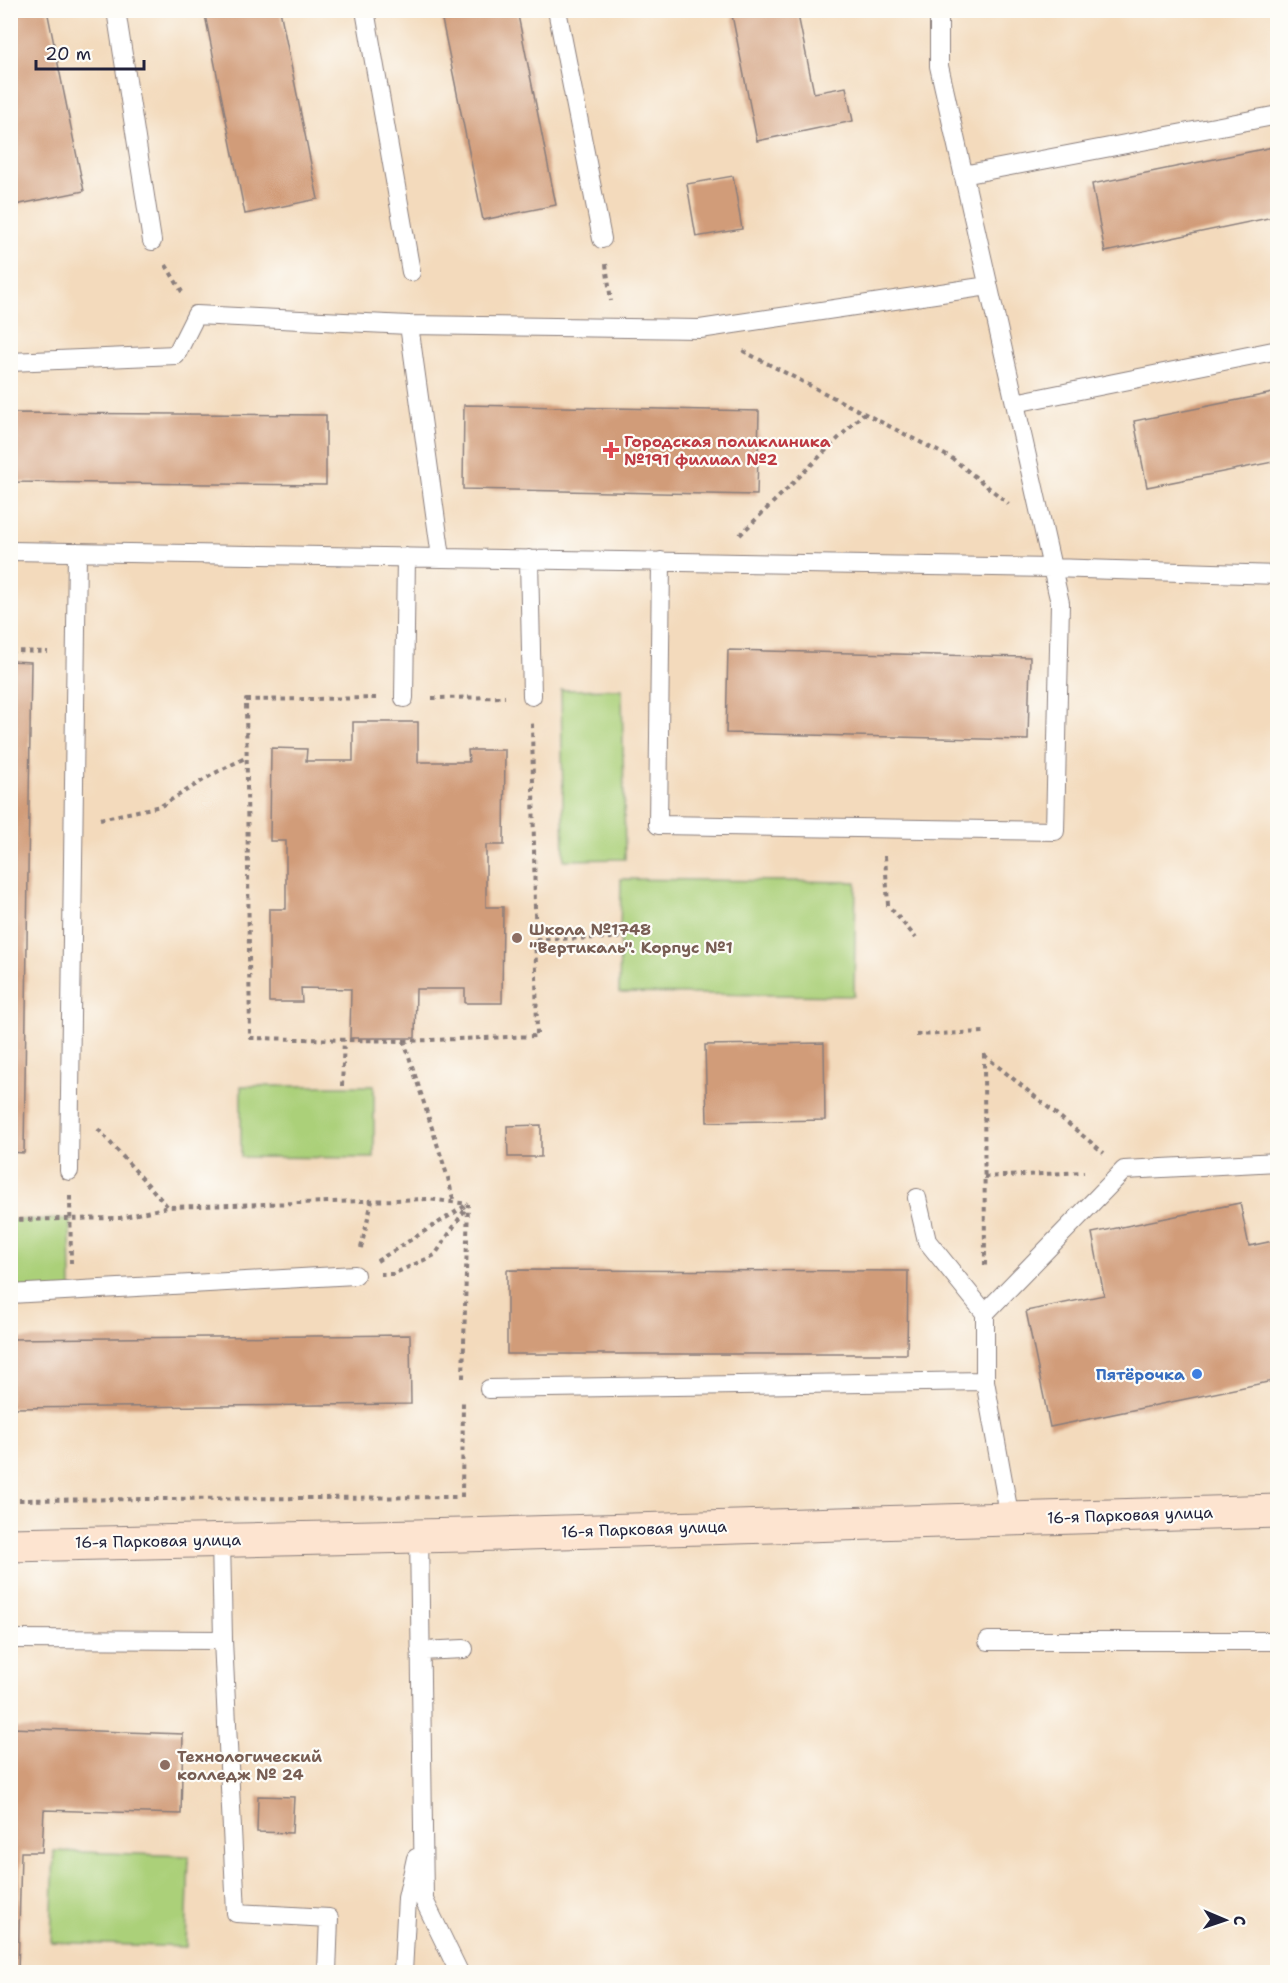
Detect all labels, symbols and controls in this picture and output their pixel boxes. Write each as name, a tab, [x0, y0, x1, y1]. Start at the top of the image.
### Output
scale bar	[36, 33, 144, 71]
text: 20 m	[45, 42, 91, 66]
place label: Городская поликлиника №191 филиал №2	[624, 431, 831, 470]
marker: Городская поликлиника №191 филиал №2	[602, 441, 620, 459]
place label: Школа №1748 "Вертикаль". Корпус №1	[529, 919, 733, 958]
marker: Школа №1748 "Вертикаль". Корпус №1	[510, 931, 524, 945]
place label: Пятёрочка	[1096, 1364, 1185, 1385]
marker: Пятёрочка	[1190, 1367, 1204, 1381]
street label: 16-я Парковая улица	[1047, 1502, 1213, 1528]
street label: 16-я Парковая улица	[561, 1516, 727, 1542]
street label: 16-я Парковая улица	[75, 1529, 241, 1553]
place label: Технологический колледж № 24	[177, 1746, 322, 1785]
marker: Технологический колледж № 24	[158, 1758, 172, 1772]
north arrow	[1195, 1890, 1255, 1950]
text: С	[1229, 1915, 1250, 1926]

